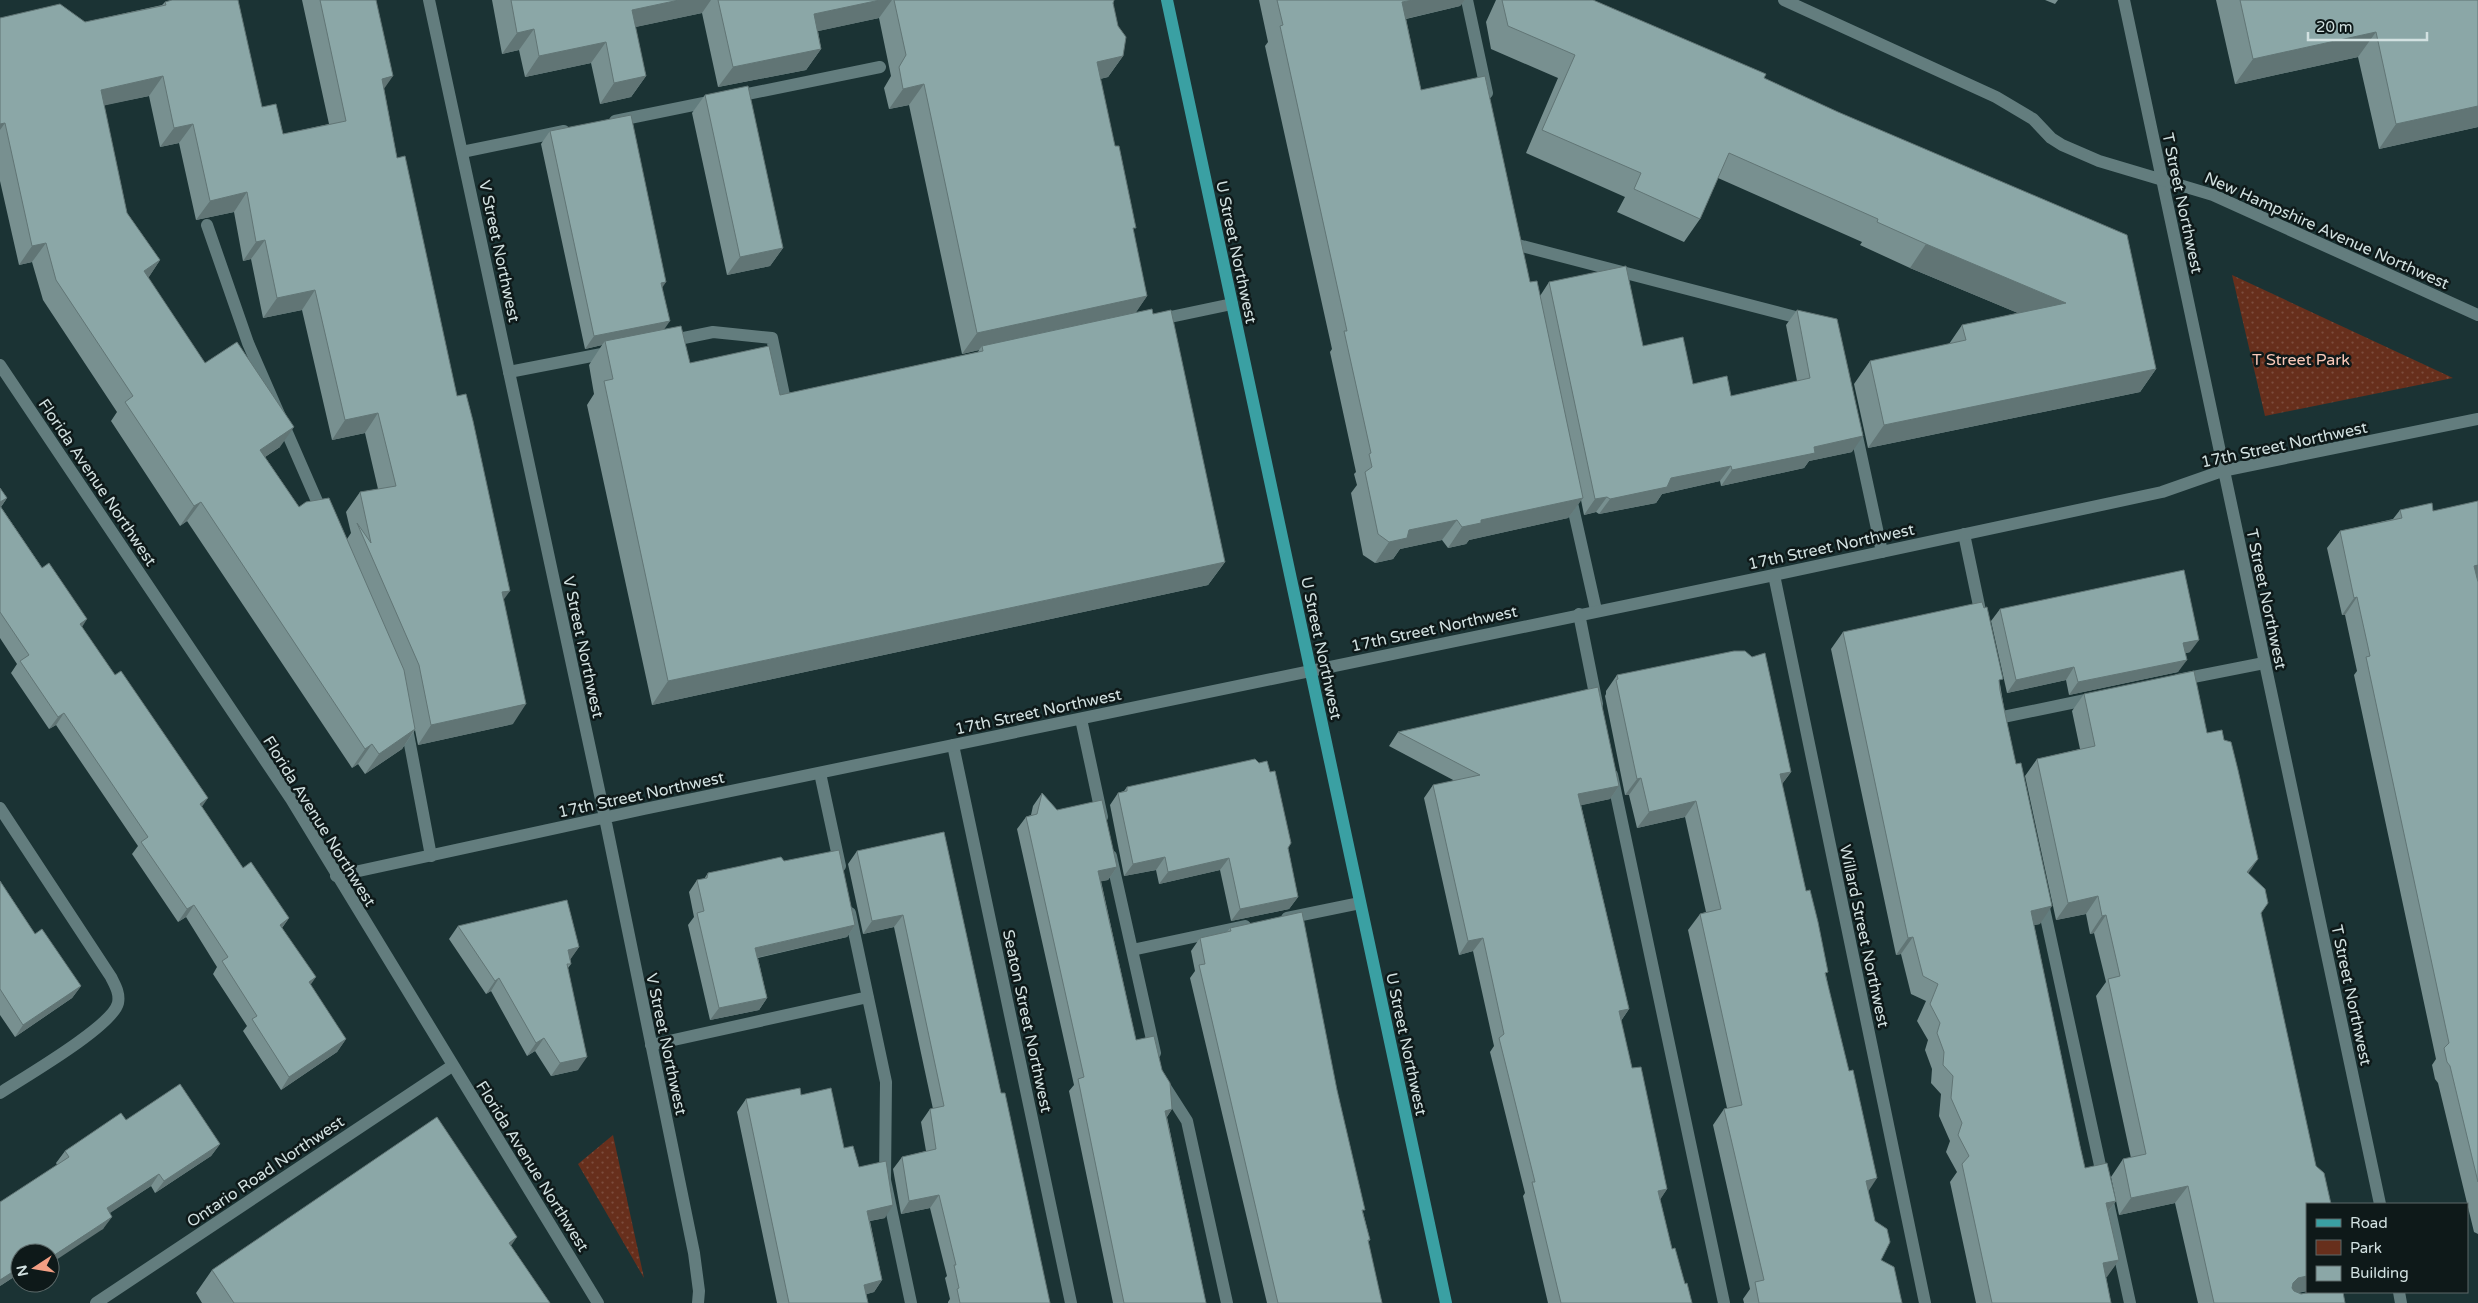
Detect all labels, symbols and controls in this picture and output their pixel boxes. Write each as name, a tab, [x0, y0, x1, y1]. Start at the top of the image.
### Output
scale bar	[2308, 10, 2427, 42]
text: 20 m	[2316, 18, 2353, 36]
street label: T Street Northwest	[2157, 131, 2207, 275]
street label: New Hampshire Avenue Northwest	[2201, 168, 2452, 294]
street label: V Street Northwest	[474, 178, 524, 324]
street label: U Street Northwest	[1211, 179, 1261, 326]
park label: T Street Park	[2252, 350, 2350, 370]
street label: Florida Avenue Northwest	[34, 395, 161, 570]
street label: 17th Street Northwest	[2199, 418, 2369, 472]
street label: 17th Street Northwest	[1746, 520, 1916, 574]
street label: T Street Northwest	[2241, 527, 2291, 671]
street label: V Street Northwest	[558, 574, 608, 720]
street label: U Street Northwest	[1296, 575, 1346, 722]
street label: 17th Street Northwest	[1349, 602, 1519, 656]
street label: 17th Street Northwest	[953, 685, 1123, 739]
street label: Florida Avenue Northwest	[258, 732, 380, 911]
street label: 17th Street Northwest	[556, 768, 726, 822]
street label: Willard Street Northwest	[1835, 843, 1893, 1030]
street label: T Street Northwest	[2326, 923, 2376, 1067]
street label: Seaton Street Northwest	[998, 928, 1056, 1115]
street label: V Street Northwest	[641, 971, 691, 1117]
street label: U Street Northwest	[1381, 971, 1431, 1118]
street label: Florida Avenue Northwest	[471, 1077, 593, 1256]
street label: Ontario Road Northwest	[183, 1112, 348, 1232]
legend	[2306, 1203, 2468, 1293]
text: Road	[2350, 1214, 2388, 1232]
text: Park	[2350, 1239, 2382, 1257]
north arrow	[10, 1243, 60, 1293]
text: N	[13, 1263, 32, 1278]
text: Building	[2350, 1264, 2409, 1282]

